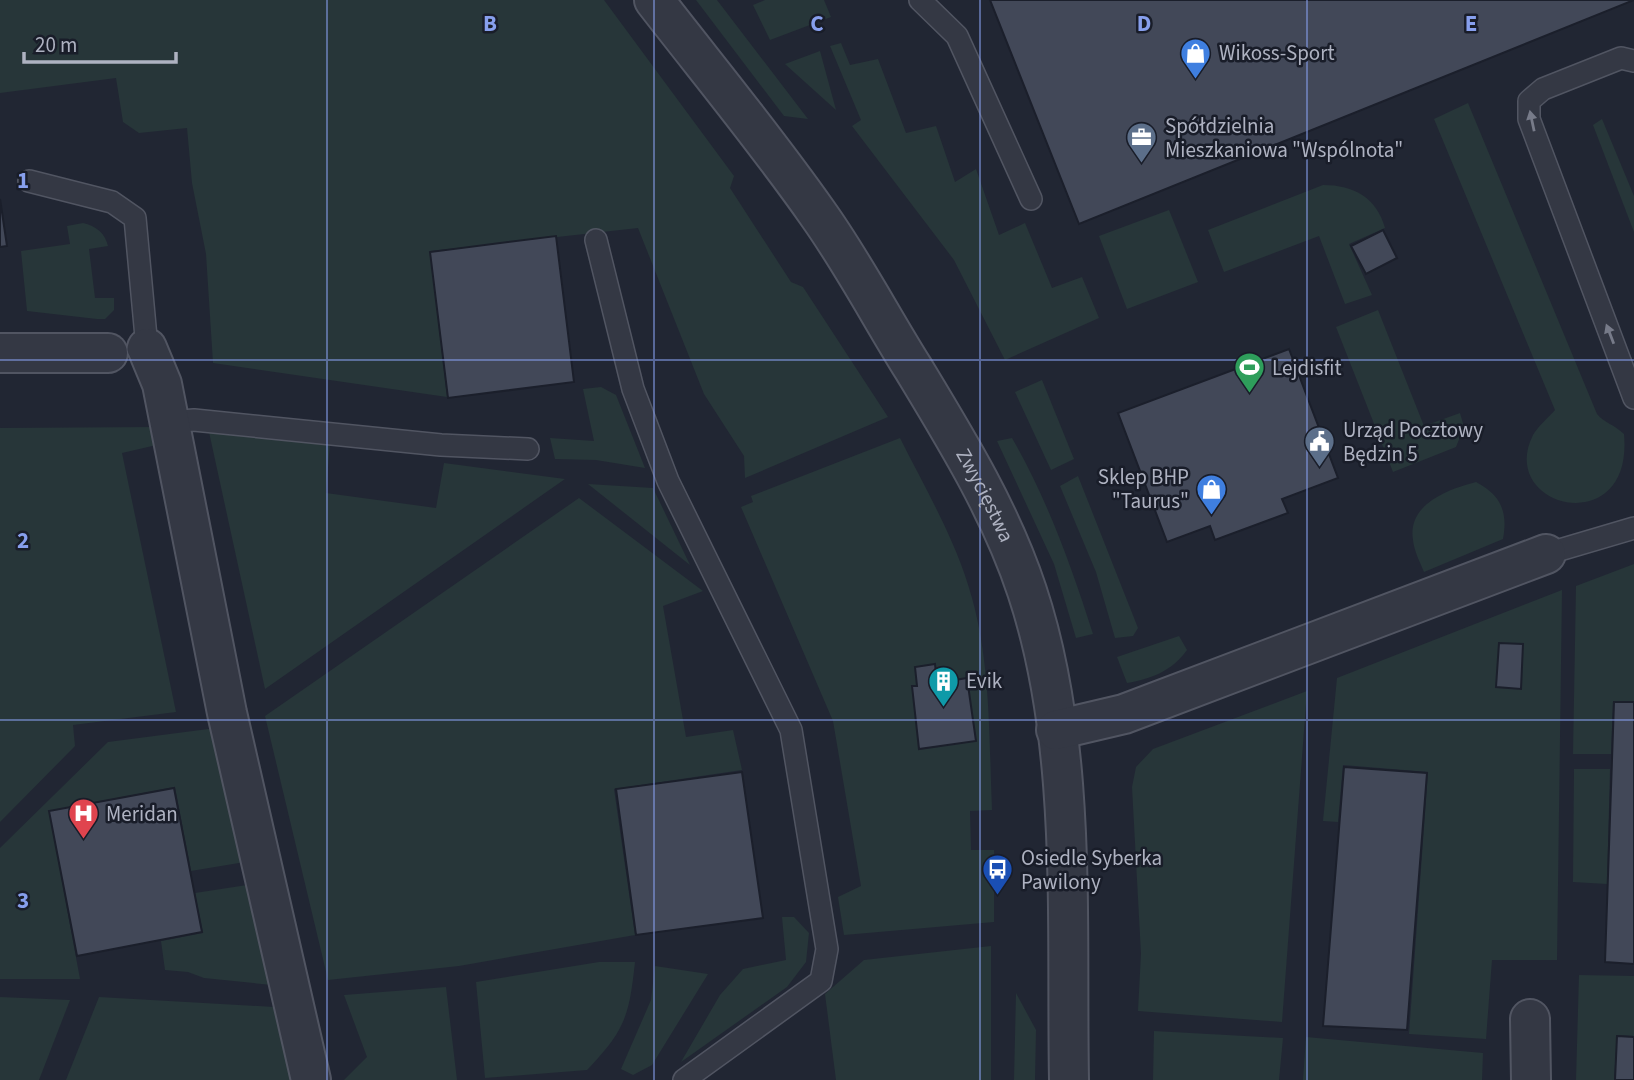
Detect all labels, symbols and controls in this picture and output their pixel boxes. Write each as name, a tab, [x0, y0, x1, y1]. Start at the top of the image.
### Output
text: B	[483, 7, 497, 40]
text: C	[810, 7, 824, 40]
text: D	[1137, 7, 1151, 40]
text: E	[1465, 7, 1477, 40]
scale bar	[24, 21, 177, 65]
text: 20 m	[35, 30, 77, 60]
shop icon: Wikoss-Sport	[1179, 36, 1213, 80]
place label: Wikoss-Sport	[1219, 38, 1335, 68]
one-way arrow	[1526, 110, 1537, 132]
place label: Spółdzielnia Mieszkaniowa "Wspólnota"	[1165, 111, 1403, 165]
office icon: Spółdzielnia Mieszkaniowa "Wspólnota"	[1125, 121, 1159, 165]
text: 1	[17, 164, 29, 197]
one-way arrow	[1604, 324, 1615, 345]
sports icon: Lejdisfit	[1232, 351, 1266, 395]
place label: Lejdisfit	[1272, 353, 1342, 383]
place label: Urząd Pocztowy Będzin 5	[1343, 415, 1483, 469]
public building icon: Urząd Pocztowy Będzin 5	[1303, 425, 1337, 469]
street label: Zwycięstwa	[949, 443, 1022, 547]
place label: Sklep BHP "Taurus"	[1098, 462, 1189, 516]
shop icon: Sklep BHP "Taurus"	[1195, 472, 1229, 516]
text: 2	[17, 524, 29, 557]
building icon: Evik	[926, 664, 960, 708]
place label: Evik	[966, 666, 1003, 696]
hospital icon: Meridan	[66, 797, 100, 841]
place label: Meridan	[106, 799, 178, 829]
place label: Osiedle Syberka Pawilony	[1021, 843, 1162, 897]
bus stop icon: Osiedle Syberka Pawilony	[981, 853, 1015, 897]
text: 3	[17, 884, 29, 917]

